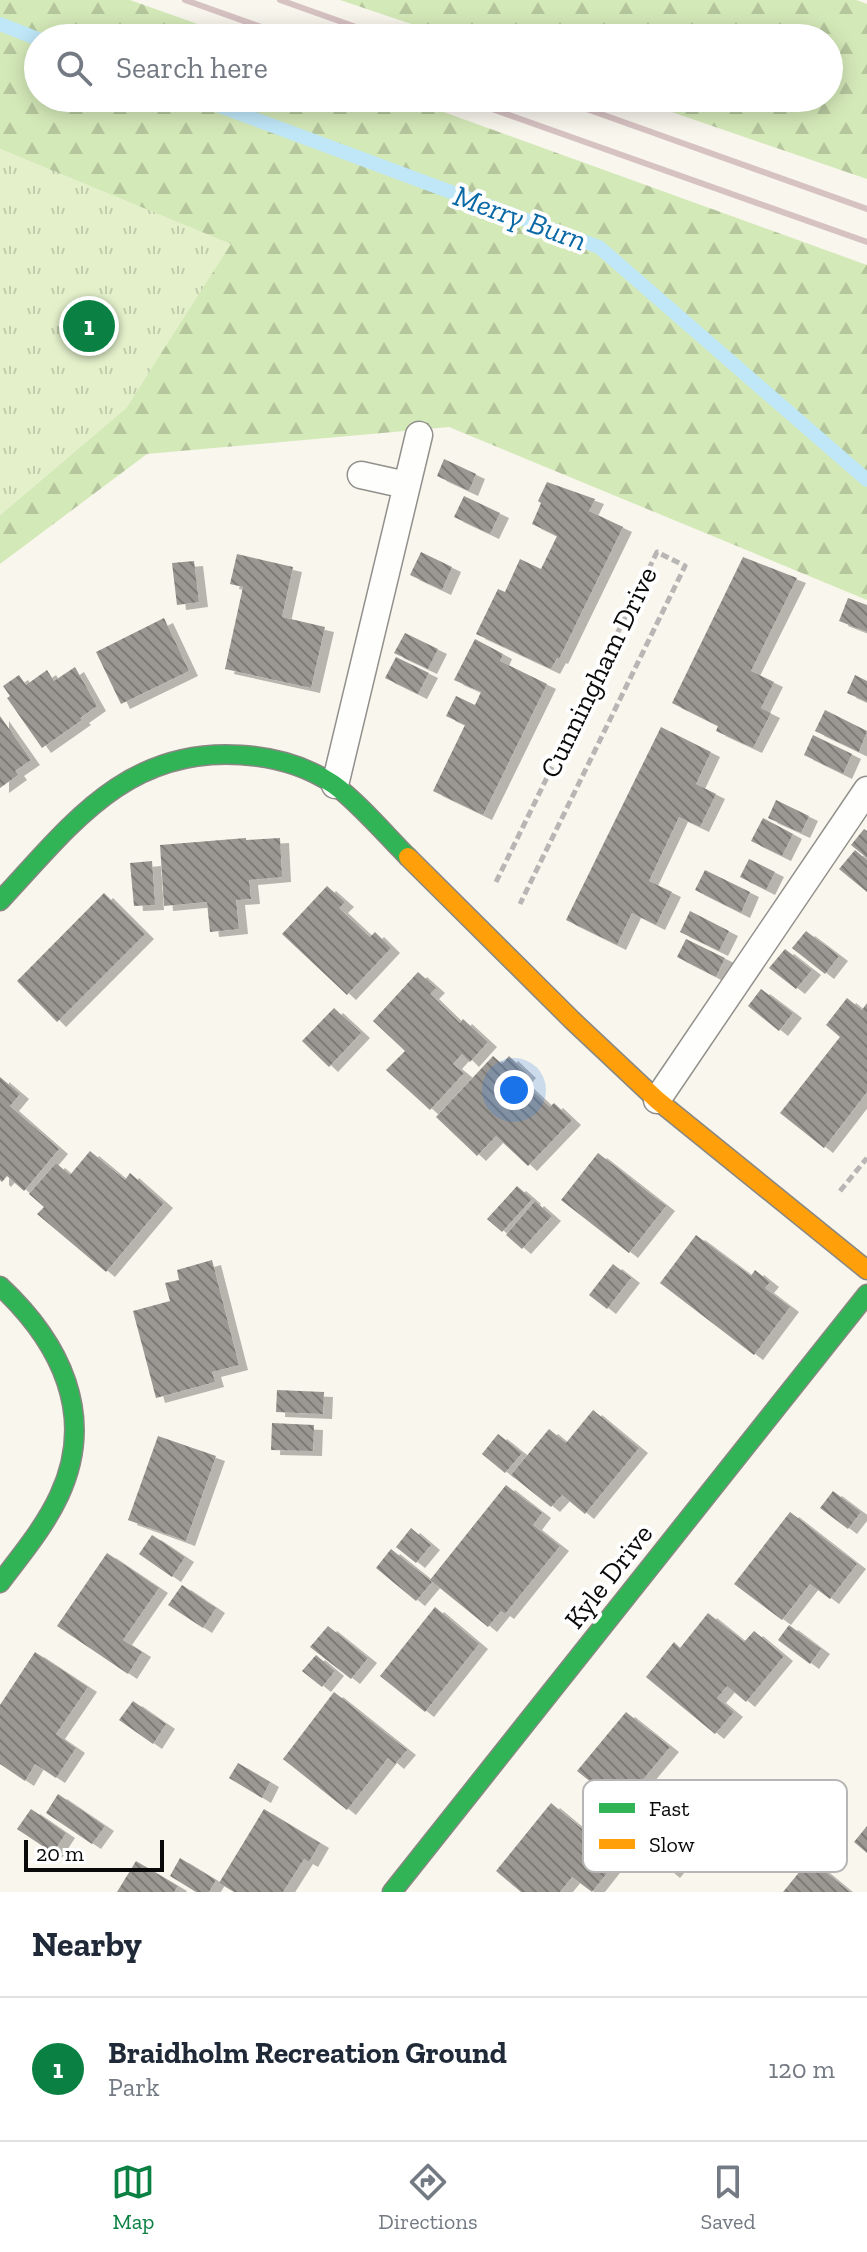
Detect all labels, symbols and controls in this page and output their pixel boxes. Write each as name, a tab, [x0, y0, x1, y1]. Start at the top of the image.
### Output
search box	[24, 24, 843, 112]
icon: search	[52, 46, 96, 90]
text: Search here	[116, 50, 268, 86]
water label: Merry Burn	[449, 177, 591, 259]
pin: 1	[63, 296, 115, 356]
street label: Cunningham Drive	[533, 561, 664, 783]
your location	[494, 1070, 534, 1110]
street label: Kyle Drive	[557, 1518, 659, 1635]
legend	[583, 1780, 847, 1872]
text: Fast	[649, 1795, 690, 1822]
text: Slow	[649, 1831, 695, 1858]
scale bar	[24, 1836, 164, 1872]
text: 20 m	[36, 1840, 84, 1867]
text: Nearby	[32, 1924, 142, 1965]
text: Braidholm Recreation Ground	[108, 2035, 507, 2071]
text: 1	[53, 2053, 63, 2085]
text: 120 m	[768, 2053, 835, 2085]
text: Park	[108, 2071, 160, 2103]
tab: Map	[111, 2160, 155, 2235]
tab: Directions	[378, 2160, 478, 2235]
tab: Saved	[700, 2160, 756, 2235]

